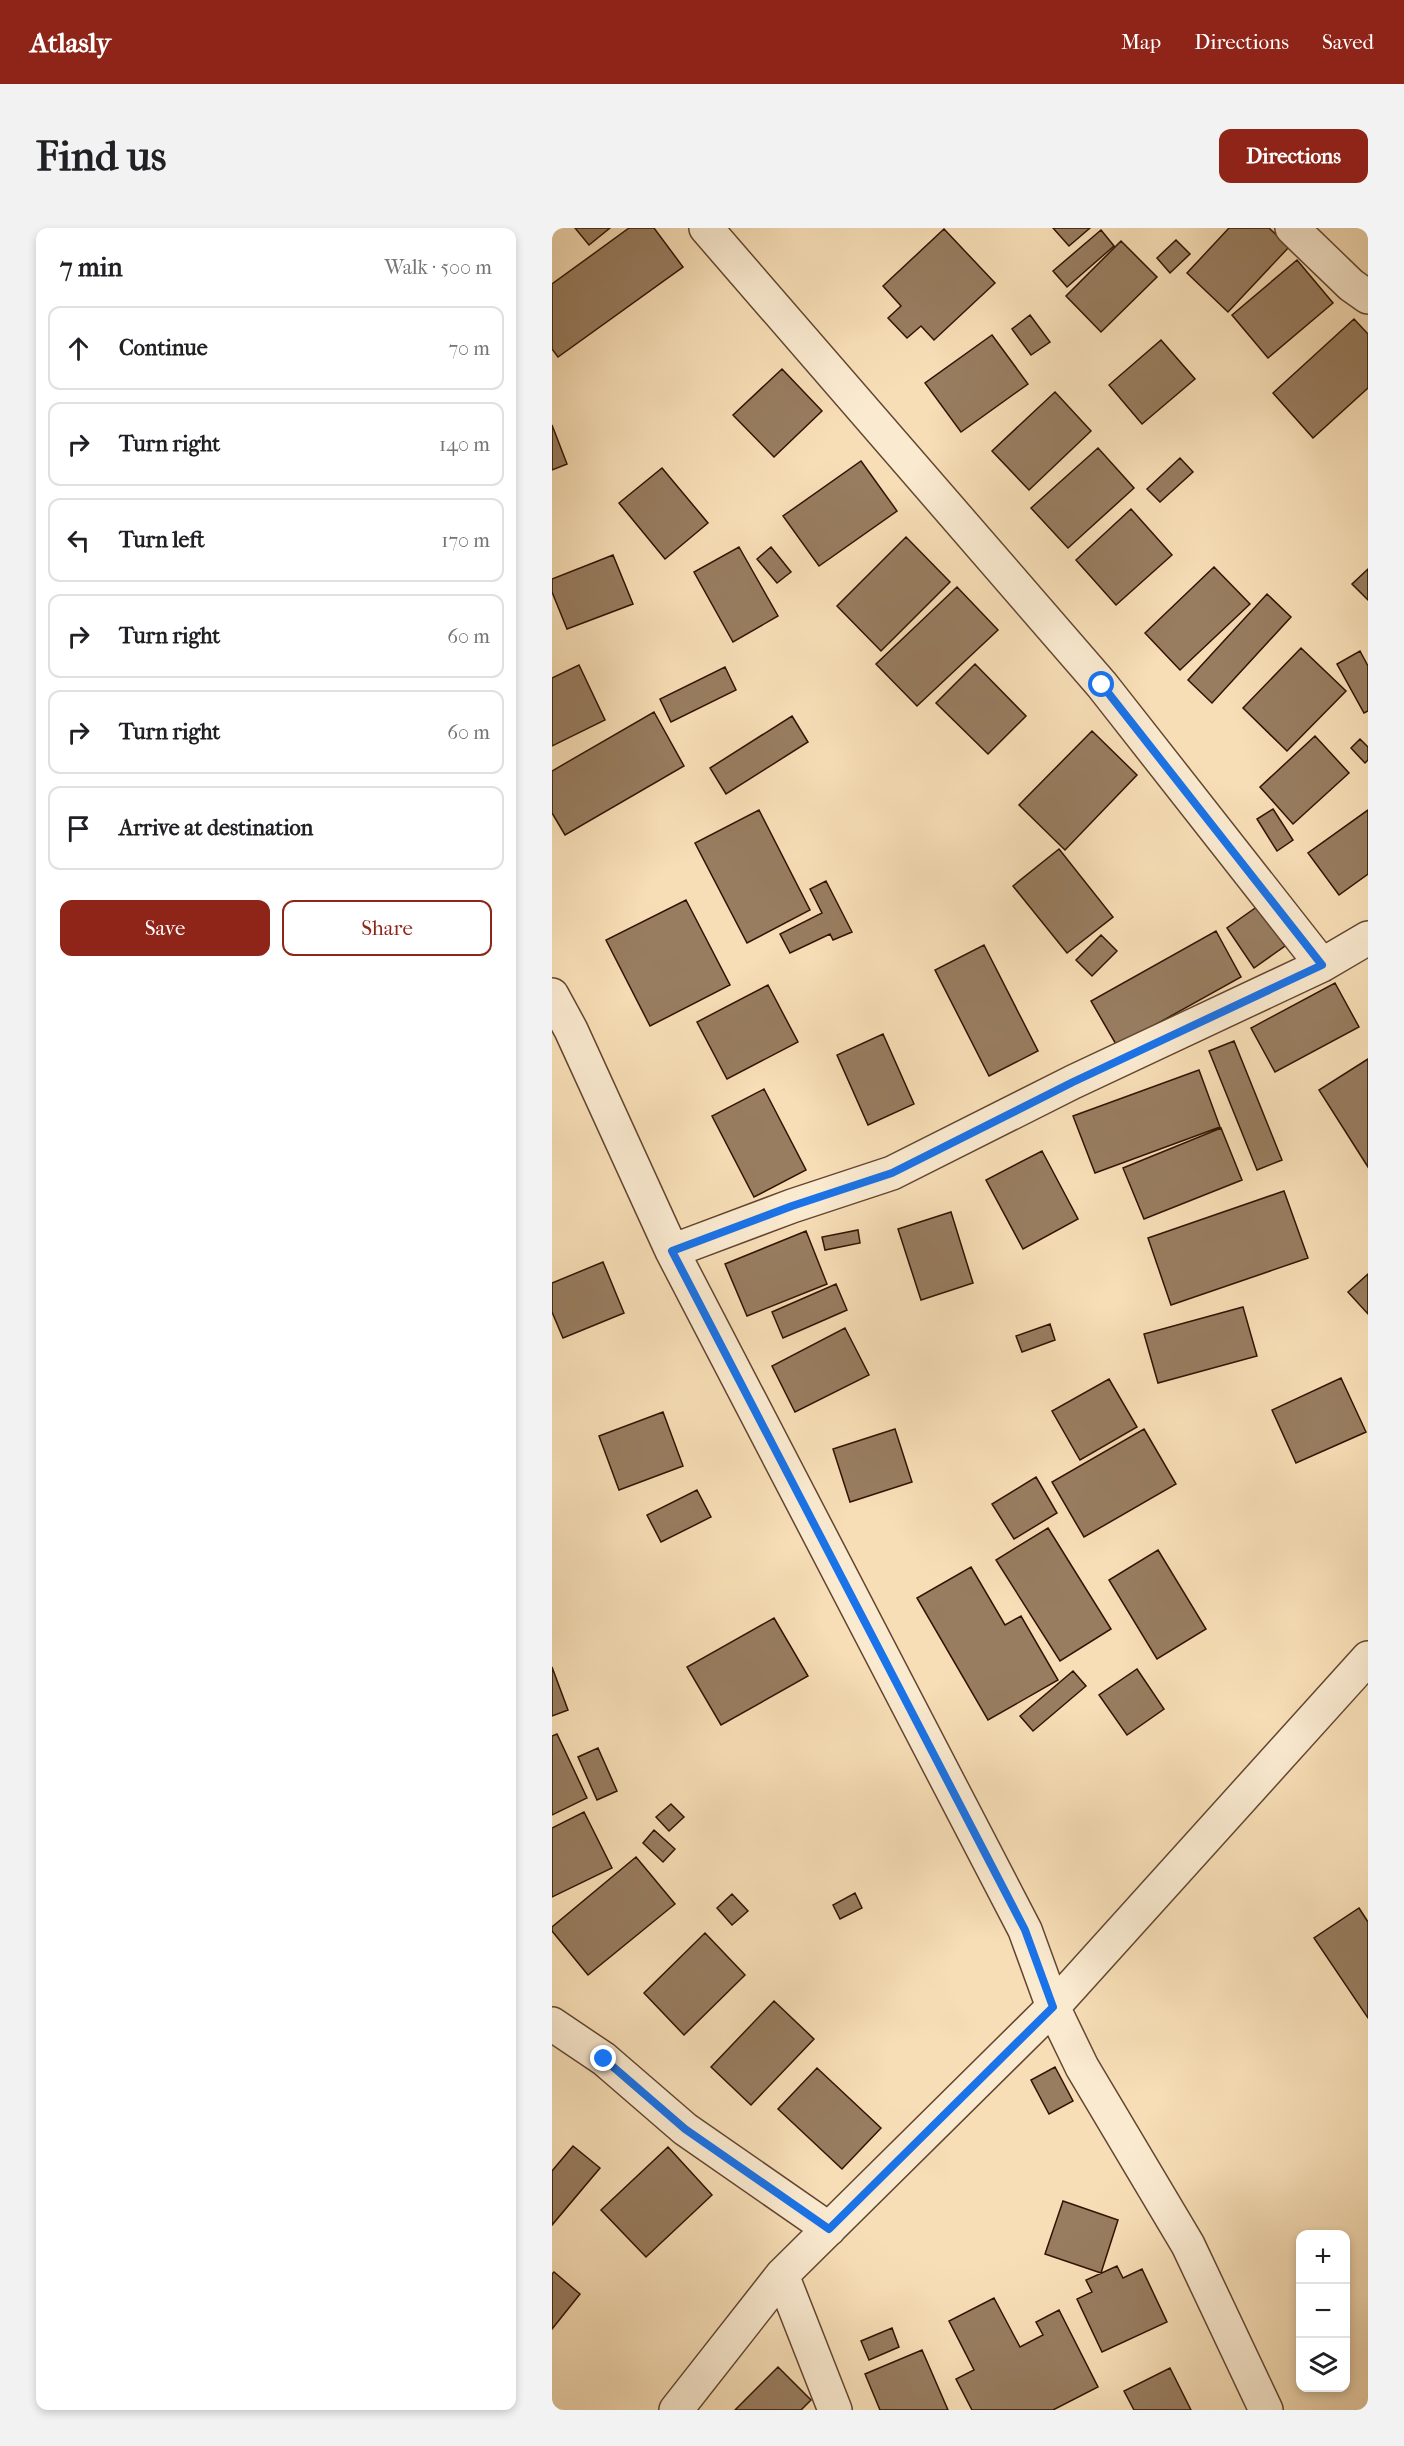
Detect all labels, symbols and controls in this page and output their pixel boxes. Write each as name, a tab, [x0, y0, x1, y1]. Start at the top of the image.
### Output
text: Atlasly	[30, 26, 111, 59]
text: Map	[1121, 30, 1161, 54]
text: Directions	[1194, 30, 1289, 54]
text: Saved	[1322, 30, 1374, 54]
button: Directions	[1219, 129, 1368, 183]
text: Find us	[36, 132, 166, 181]
text: 7 min	[60, 252, 123, 283]
text: Walk · 500 m	[384, 256, 492, 279]
icon: ahead	[62, 332, 95, 365]
text: Continue	[119, 335, 208, 361]
text: 70 m	[448, 337, 490, 360]
icon: right	[62, 428, 95, 461]
text: Turn right	[119, 431, 220, 457]
text: 140 m	[439, 433, 490, 456]
icon: left	[62, 524, 95, 557]
text: Turn left	[119, 527, 205, 553]
text: 170 m	[441, 529, 490, 552]
icon: right	[62, 620, 95, 653]
text: Turn right	[119, 623, 220, 649]
text: 60 m	[447, 625, 490, 648]
route start	[1088, 671, 1114, 697]
icon: right	[62, 716, 95, 749]
text: Turn right	[119, 719, 220, 745]
text: 60 m	[447, 721, 490, 744]
icon: arrive	[62, 812, 95, 845]
text: Arrive at destination	[119, 815, 313, 841]
button: Save	[60, 900, 270, 956]
button: Share	[282, 900, 492, 956]
route end	[590, 2045, 616, 2071]
map controls	[1296, 2230, 1350, 2392]
button: +	[1296, 2230, 1350, 2284]
button: −	[1296, 2284, 1350, 2338]
button: layers	[1296, 2338, 1350, 2392]

